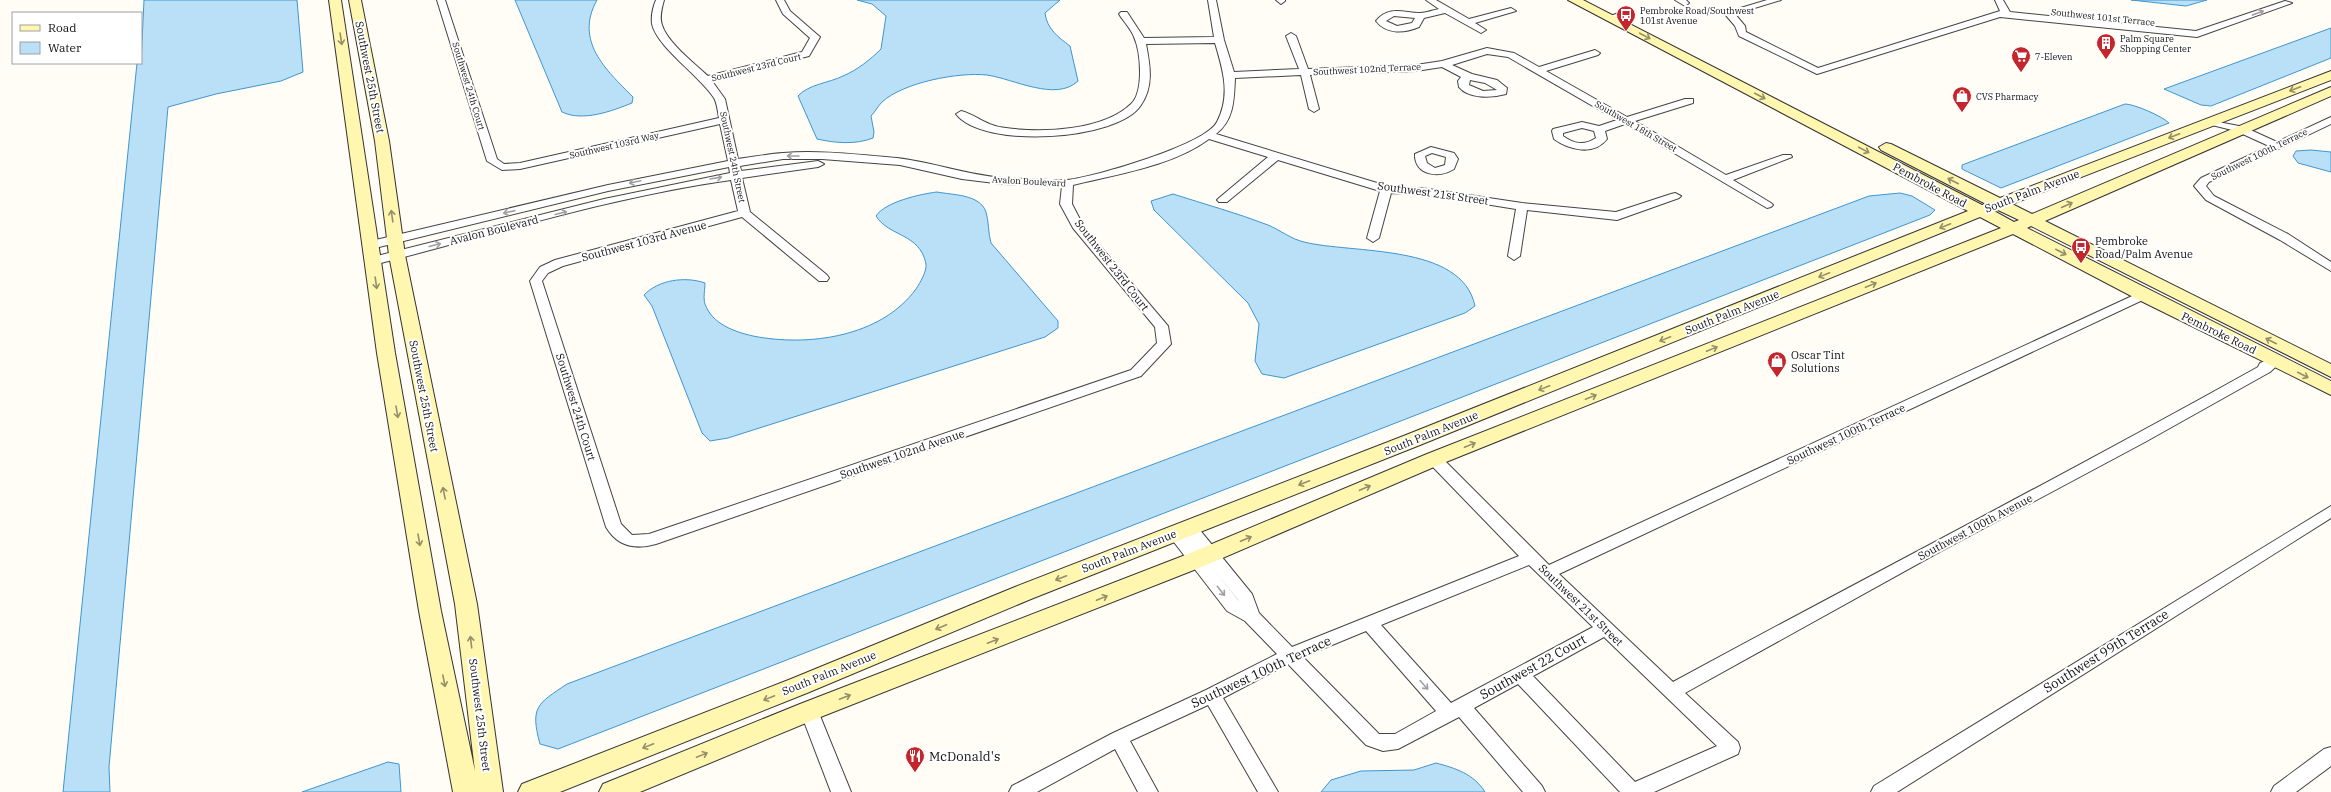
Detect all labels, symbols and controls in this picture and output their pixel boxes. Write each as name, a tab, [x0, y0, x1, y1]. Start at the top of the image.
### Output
bus stop icon: Pembroke Road/Southwest 101st Avenue	[1615, 4, 1637, 32]
place label: Pembroke Road/Southwest 101st Avenue	[1640, 5, 1754, 26]
street label: Southwest 101st Terrace	[2051, 6, 2156, 28]
one-way arrow	[2252, 9, 2264, 17]
legend	[12, 12, 142, 64]
text: Road	[48, 20, 77, 35]
street label: Southwest 25th Street	[352, 20, 388, 134]
one-way arrow	[337, 32, 345, 45]
building icon: Palm Square Shopping Center	[2095, 32, 2117, 60]
one-way arrow	[1638, 33, 1650, 41]
place label: Palm Square Shopping Center	[2120, 33, 2191, 54]
text: Water	[48, 40, 82, 55]
street label: Southwest 24th Court	[450, 41, 488, 131]
supermarket icon: 7-Eleven	[2010, 45, 2032, 73]
street label: Southwest 23rd Court	[710, 51, 802, 83]
place label: 7-Eleven	[2035, 51, 2073, 62]
street label: Southwest 102nd Terrace	[1313, 61, 1421, 77]
shop icon: CVS Pharmacy	[1951, 85, 1973, 113]
one-way arrow	[2289, 86, 2301, 94]
place label: CVS Pharmacy	[1976, 91, 2038, 102]
one-way arrow	[1754, 93, 1766, 100]
street label: Southwest 18th Street	[1593, 98, 1679, 154]
street label: Southwest 24th Street	[718, 110, 748, 204]
street label: Southwest 100th Terrace	[2209, 126, 2309, 182]
street label: Southwest 103rd Way	[568, 129, 660, 161]
one-way arrow	[2168, 133, 2180, 141]
one-way arrow	[1858, 147, 1870, 154]
one-way arrow	[787, 152, 800, 160]
street label: Pembroke Road	[1891, 160, 1970, 210]
street label: South Palm Avenue	[1983, 166, 2082, 216]
one-way arrow	[709, 174, 722, 182]
street label: Avalon Boulevard	[992, 174, 1067, 188]
one-way arrow	[1947, 176, 1959, 184]
street label: Southwest 21st Street	[1377, 178, 1490, 208]
one-way arrow	[629, 179, 642, 187]
one-way arrow	[2061, 201, 2073, 208]
one-way arrow	[502, 209, 515, 216]
one-way arrow	[554, 209, 567, 216]
one-way arrow	[388, 210, 396, 223]
street label: Avalon Boulevard	[448, 212, 540, 248]
street label: Southwest 23rd Court	[1072, 216, 1152, 314]
street label: Southwest 103rd Avenue	[580, 218, 708, 264]
one-way arrow	[1939, 222, 1951, 230]
place label: Pembroke Road/Palm Avenue	[2095, 234, 2193, 261]
bus stop icon: Pembroke Road/Palm Avenue	[2070, 236, 2092, 264]
one-way arrow	[428, 241, 441, 249]
one-way arrow	[2054, 249, 2066, 256]
one-way arrow	[1819, 271, 1831, 279]
one-way arrow	[372, 276, 380, 289]
one-way arrow	[1865, 281, 1877, 289]
street label: South Palm Avenue	[1683, 287, 1781, 337]
street label: Pembroke Road	[2179, 309, 2259, 357]
one-way arrow	[1659, 336, 1671, 344]
one-way arrow	[2265, 337, 2277, 344]
street label: Southwest 25th Street	[406, 339, 442, 453]
one-way arrow	[1705, 345, 1717, 353]
place label: Oscar Tint Solutions	[1791, 348, 1845, 375]
shop icon: Oscar Tint Solutions	[1766, 350, 1788, 378]
street label: Southwest 24th Court	[553, 352, 599, 463]
one-way arrow	[2297, 372, 2309, 379]
one-way arrow	[1538, 384, 1550, 392]
one-way arrow	[1584, 393, 1596, 401]
street label: Southwest 100th Terrace	[1785, 400, 1908, 468]
one-way arrow	[393, 405, 401, 418]
street label: South Palm Avenue	[1382, 408, 1480, 458]
street label: Southwest 102nd Avenue	[838, 426, 966, 482]
one-way arrow	[1463, 440, 1475, 448]
one-way arrow	[1299, 479, 1311, 487]
one-way arrow	[1359, 484, 1371, 492]
one-way arrow	[440, 487, 448, 500]
street label: Southwest 100th Avenue	[1915, 491, 2035, 563]
street label: South Palm Avenue	[1080, 526, 1179, 576]
one-way arrow	[415, 533, 423, 546]
one-way arrow	[1239, 535, 1251, 543]
street label: Southwest 21st Street	[1536, 561, 1626, 649]
one-way arrow	[1056, 574, 1068, 582]
one-way arrow	[1216, 585, 1225, 596]
one-way arrow	[1095, 594, 1107, 602]
street label: Southwest 99th Terrace	[2040, 605, 2172, 697]
one-way arrow	[935, 623, 947, 631]
street label: Southwest 22 Court	[1477, 630, 1590, 703]
street label: Southwest 100th Terrace	[1188, 632, 1334, 712]
one-way arrow	[467, 636, 475, 649]
one-way arrow	[986, 636, 998, 644]
street label: South Palm Avenue	[780, 648, 878, 698]
street label: Southwest 25th Street	[466, 658, 494, 772]
one-way arrow	[441, 674, 449, 687]
one-way arrow	[1419, 680, 1428, 690]
one-way arrow	[839, 693, 851, 701]
one-way arrow	[764, 694, 776, 702]
one-way arrow	[643, 742, 655, 750]
restaurant icon: McDonald's	[904, 745, 926, 773]
place label: McDonald's	[929, 748, 1000, 765]
one-way arrow	[696, 751, 708, 758]

